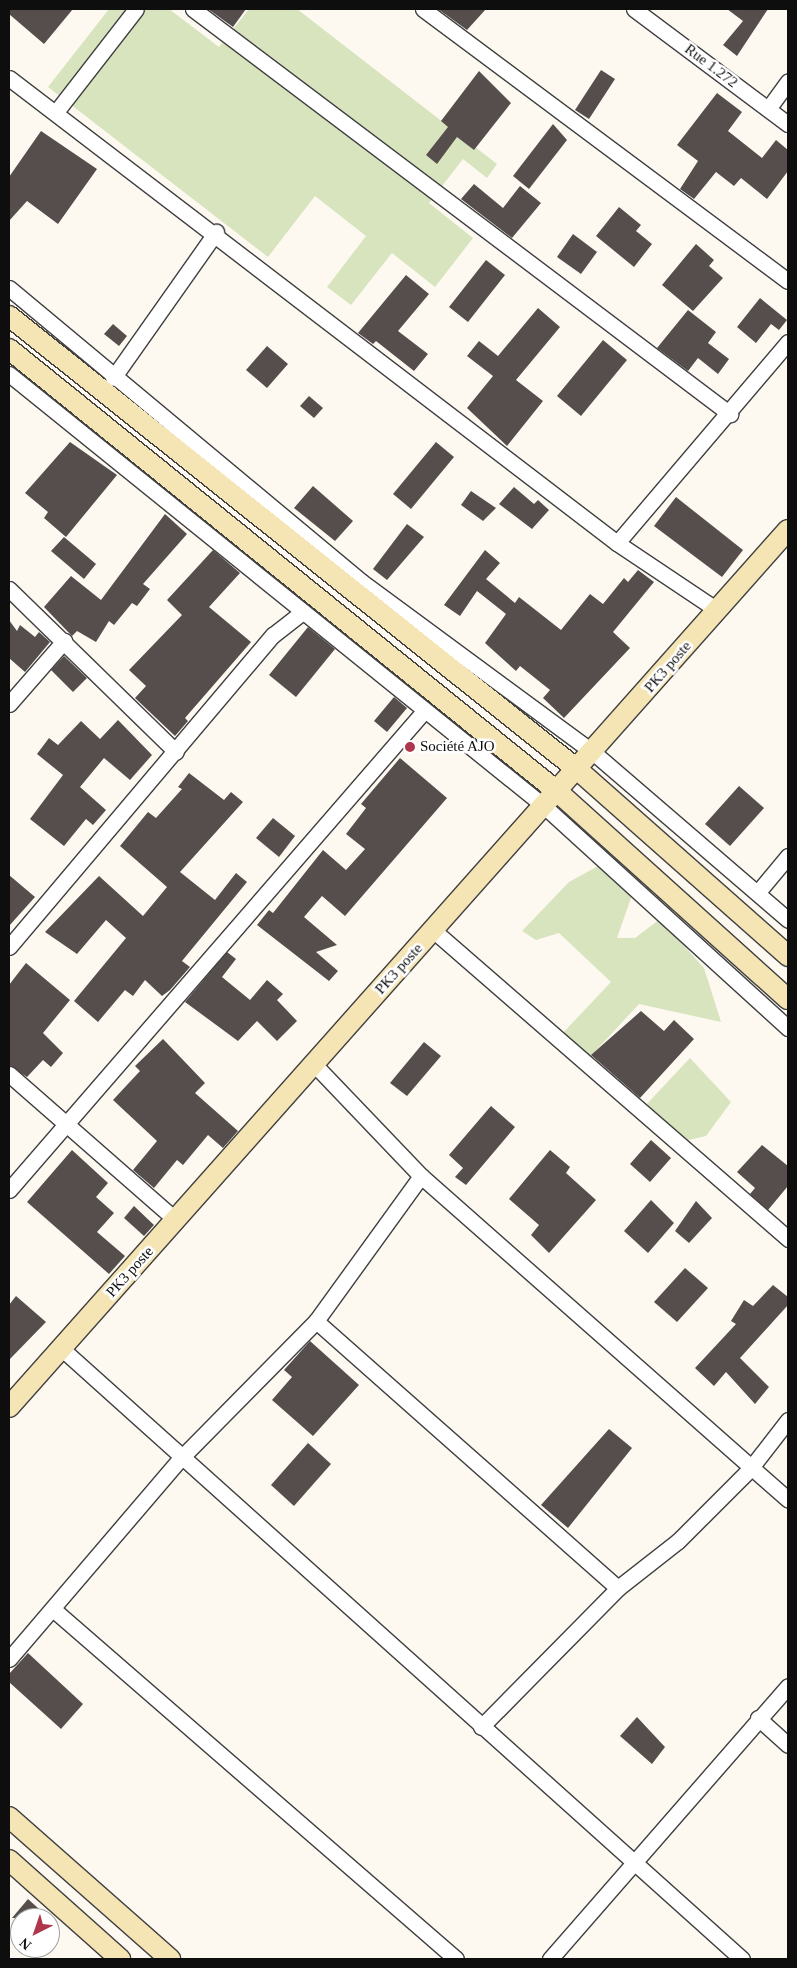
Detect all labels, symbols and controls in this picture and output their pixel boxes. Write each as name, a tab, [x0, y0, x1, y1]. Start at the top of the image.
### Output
street label: Rue 1.272	[681, 40, 741, 92]
street label: PK3 poste	[641, 638, 695, 696]
place label: Société AJO	[420, 738, 495, 756]
marker: Société AJO	[404, 741, 416, 753]
street label: PK3 poste	[372, 940, 426, 998]
street label: PK3 poste	[103, 1243, 157, 1301]
north arrow	[10, 1908, 60, 1958]
text: N	[17, 1935, 34, 1953]

